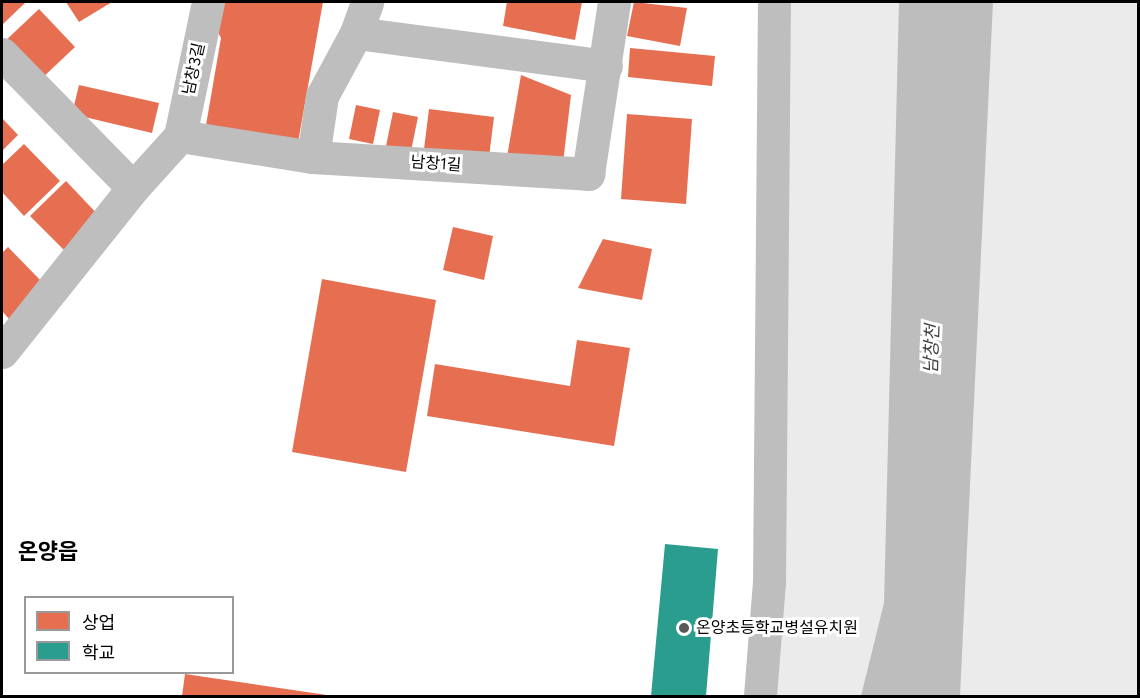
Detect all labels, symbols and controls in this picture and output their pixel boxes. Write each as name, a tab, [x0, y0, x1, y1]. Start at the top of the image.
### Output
street label: 남창3길	[179, 41, 209, 97]
street label: 남창1길	[410, 153, 462, 175]
water label: 남창천	[920, 324, 944, 374]
district label: 온양읍	[18, 539, 78, 565]
legend	[24, 596, 234, 674]
text: 상업	[82, 612, 115, 634]
place label: 온양초등학교병설유치원	[696, 618, 858, 638]
marker: 온양초등학교병설유치원	[677, 621, 691, 635]
text: 학교	[82, 642, 115, 664]

